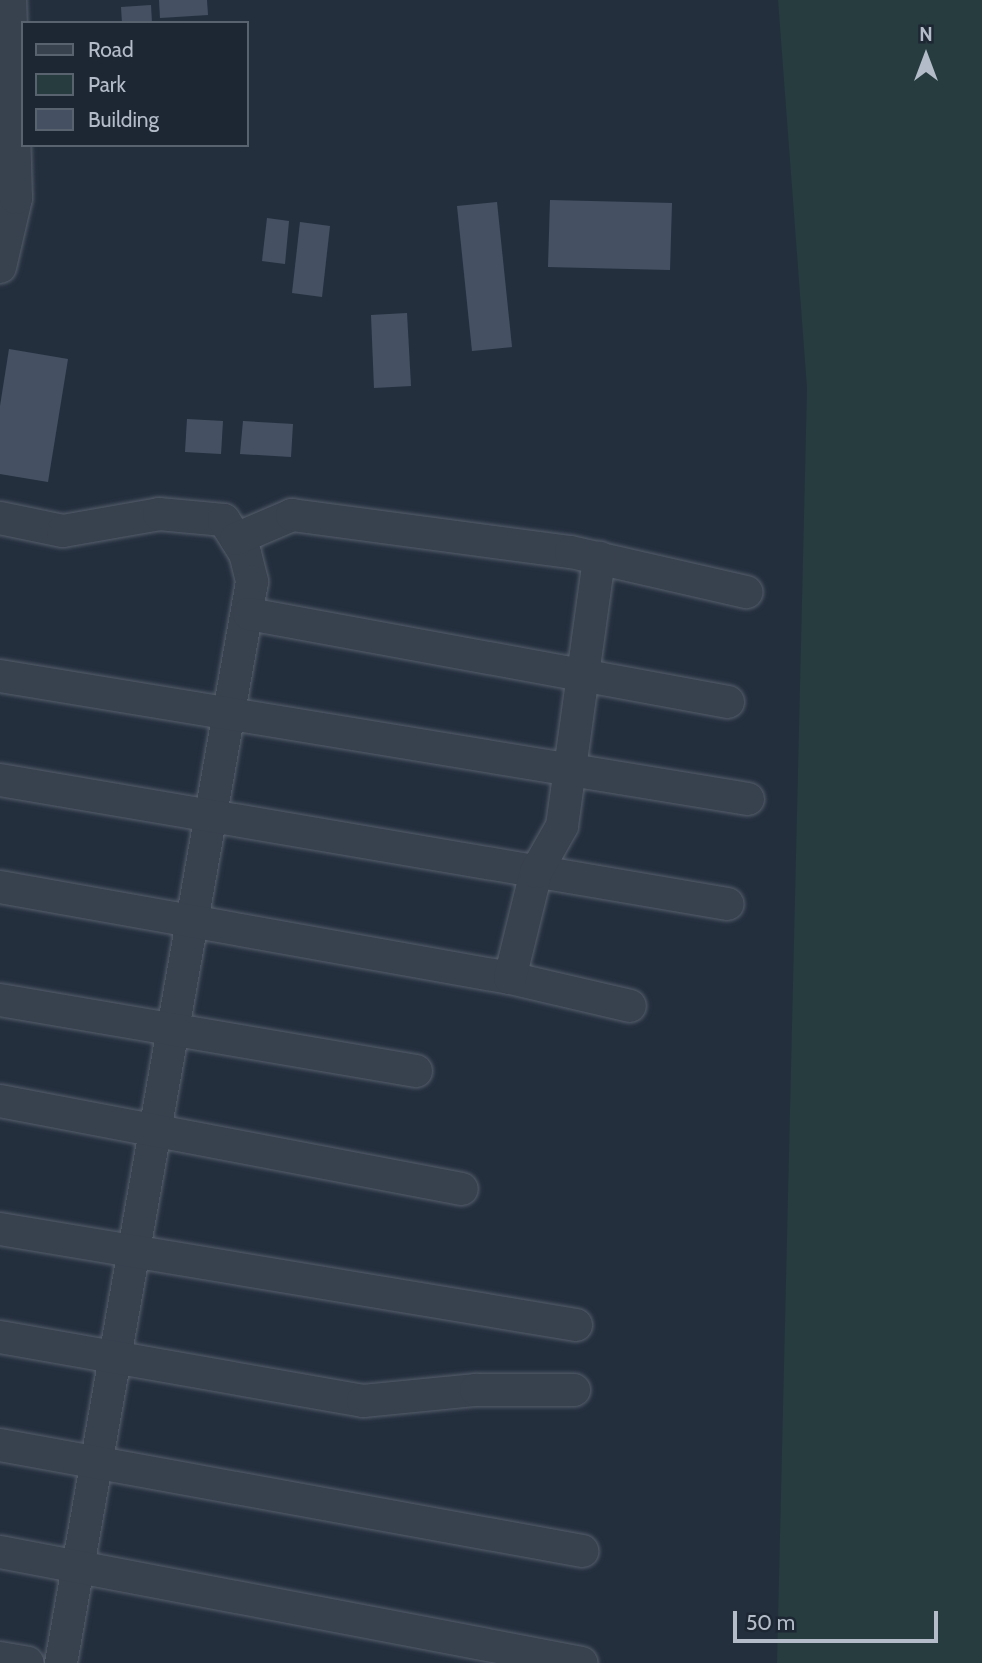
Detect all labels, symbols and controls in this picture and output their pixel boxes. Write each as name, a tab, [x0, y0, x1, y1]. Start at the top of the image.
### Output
legend	[21, 21, 248, 147]
north arrow	[891, 21, 961, 91]
text: N	[919, 23, 933, 46]
text: Road	[88, 37, 134, 62]
text: Park	[88, 72, 126, 97]
text: Building	[88, 107, 159, 132]
scale bar	[737, 1596, 942, 1640]
text: 50 m	[746, 1610, 795, 1635]

